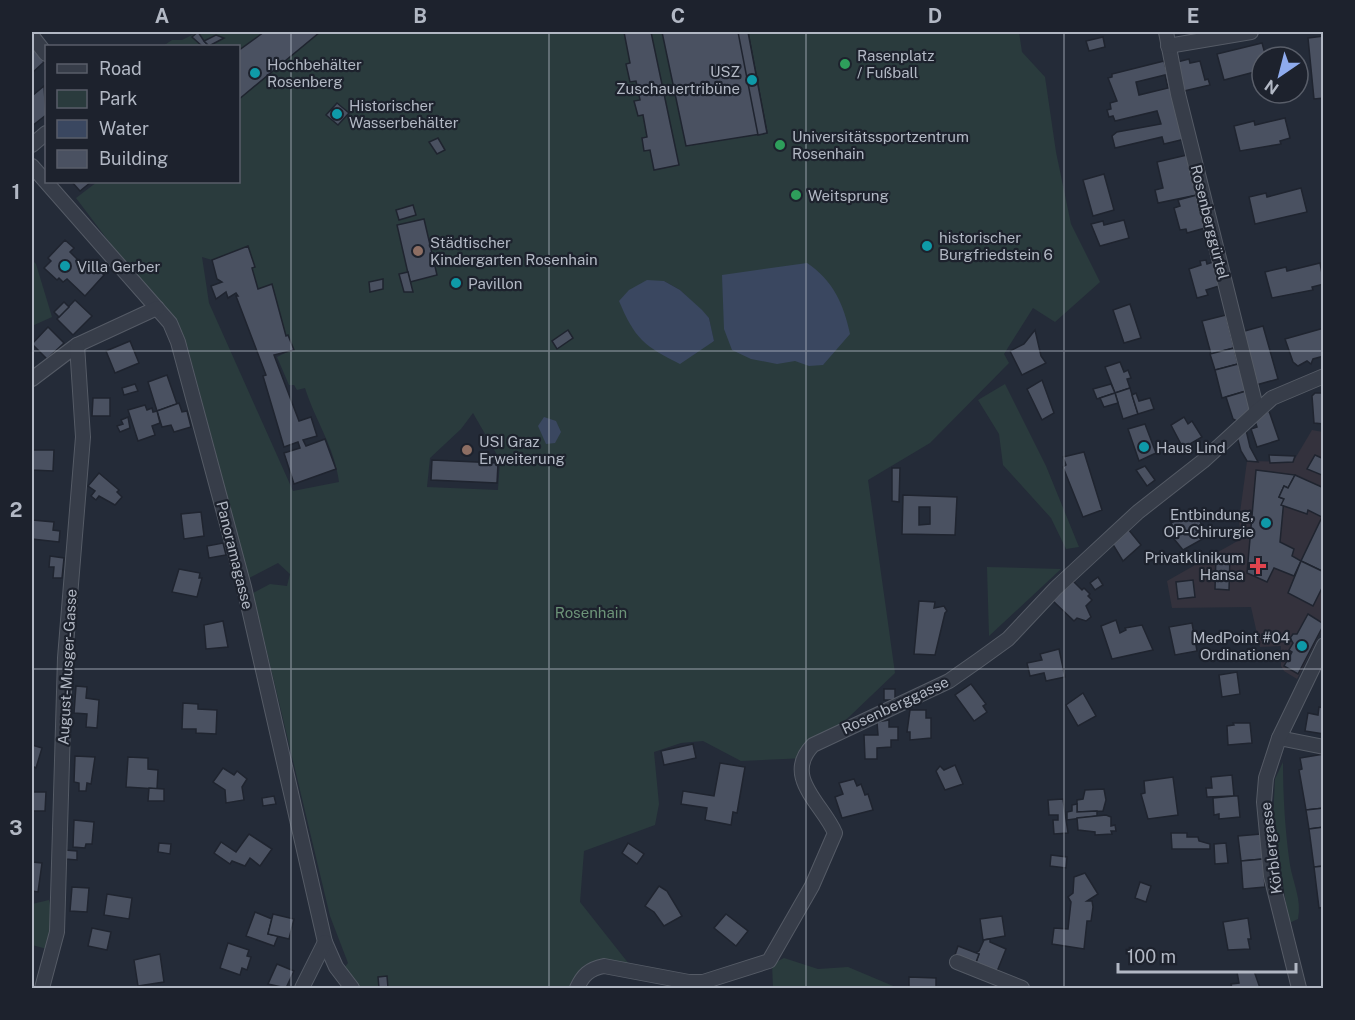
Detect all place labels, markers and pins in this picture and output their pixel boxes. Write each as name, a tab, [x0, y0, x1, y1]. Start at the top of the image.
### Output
place label: Rasenplatz / Fußball	[857, 47, 934, 81]
place label: Hochbehälter Rosenberg	[267, 56, 362, 90]
marker: Rasenplatz / Fußball	[838, 57, 852, 71]
place label: USZ Zuschauertribüne	[616, 63, 740, 97]
marker: Hochbehälter Rosenberg	[248, 66, 262, 80]
marker: USZ Zuschauertribüne	[745, 73, 759, 87]
place label: Historischer Wasserbehälter	[349, 97, 459, 131]
marker: Historischer Wasserbehälter	[330, 107, 344, 121]
place label: Universitätssportzentrum Rosenhain	[792, 128, 969, 162]
marker: Universitätssportzentrum Rosenhain	[773, 138, 787, 152]
place label: Weitsprung	[808, 187, 889, 204]
marker: Weitsprung	[789, 188, 803, 202]
place label: historischer Burgfriedstein 6	[939, 229, 1053, 263]
place label: Städtischer Kindergarten Rosenhain	[430, 234, 598, 268]
marker: historischer Burgfriedstein 6	[920, 239, 934, 253]
marker: Städtischer Kindergarten Rosenhain	[411, 244, 425, 258]
place label: Villa Gerber	[77, 258, 160, 275]
marker: Villa Gerber	[58, 259, 72, 273]
place label: Pavillon	[468, 275, 522, 292]
marker: Pavillon	[449, 276, 463, 290]
place label: USI Graz Erweiterung	[479, 433, 565, 467]
place label: Haus Lind	[1156, 439, 1226, 456]
marker: Haus Lind	[1137, 440, 1151, 454]
marker: USI Graz Erweiterung	[460, 443, 474, 457]
place label: Entbindung, OP-Chirurgie	[1164, 506, 1254, 540]
marker: Entbindung, OP-Chirurgie	[1259, 516, 1273, 530]
place label: Privatklinikum Hansa	[1144, 549, 1244, 583]
marker: Privatklinikum Hansa	[1249, 557, 1267, 575]
place label: MedPoint #04 Ordinationen	[1192, 629, 1290, 663]
marker: MedPoint #04 Ordinationen	[1295, 639, 1309, 653]

